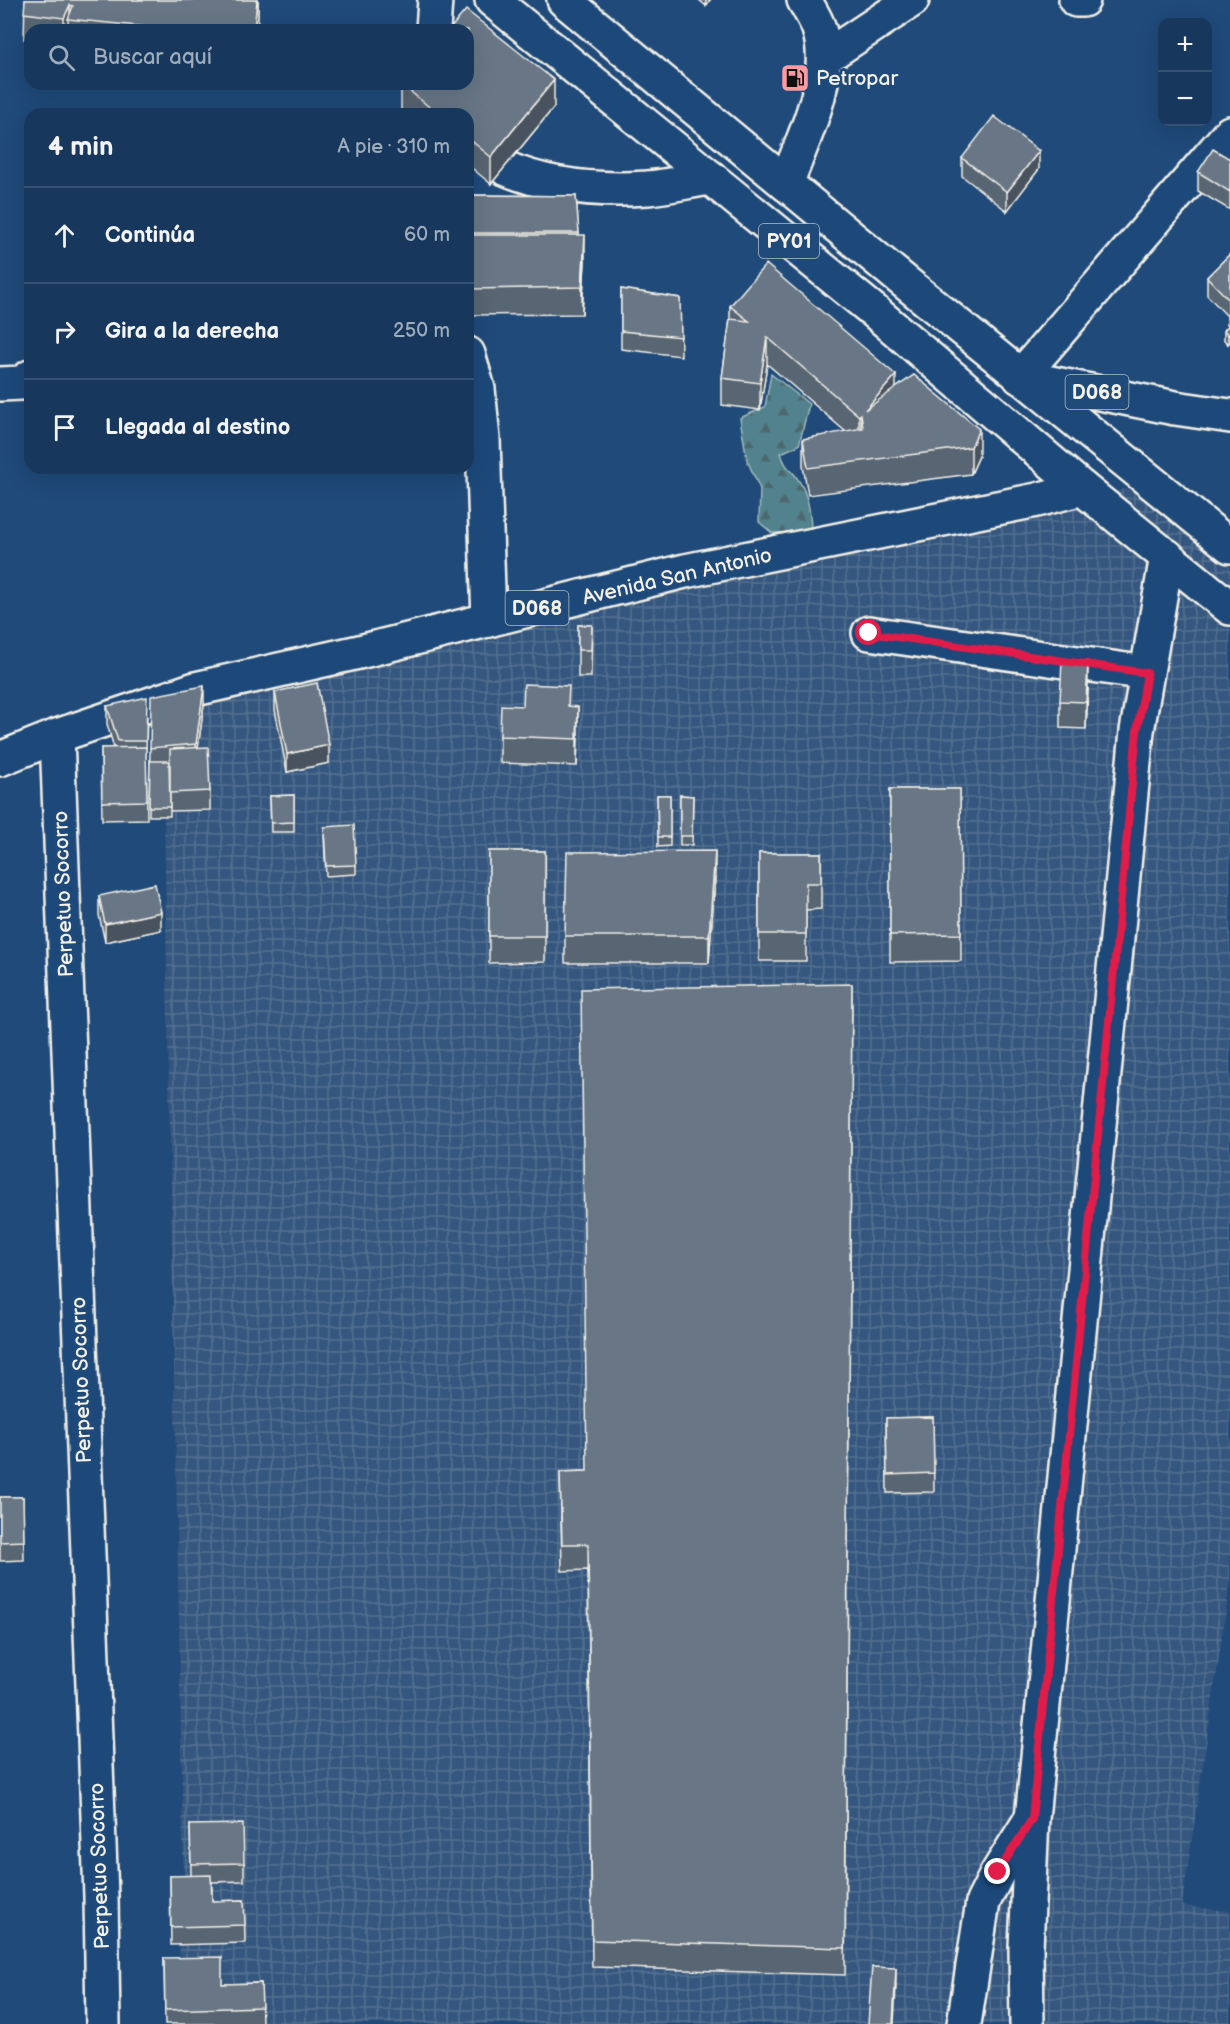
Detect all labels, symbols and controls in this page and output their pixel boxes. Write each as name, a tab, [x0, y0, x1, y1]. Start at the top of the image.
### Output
map controls	[1158, 18, 1212, 126]
button: +	[1158, 18, 1212, 72]
search box	[24, 24, 474, 90]
icon: search	[45, 41, 78, 74]
text: Buscar aquí	[93, 44, 212, 71]
fuel station icon: Petropar	[779, 62, 811, 94]
place label: Petropar	[816, 66, 898, 91]
button: −	[1158, 72, 1212, 126]
text: 4 min	[48, 132, 113, 163]
text: A pie · 310 m	[337, 135, 450, 159]
icon: ahead	[48, 219, 81, 252]
text: Continúa	[105, 222, 195, 249]
text: 60 m	[404, 223, 450, 247]
road number: PY01	[759, 224, 819, 258]
icon: right	[48, 315, 81, 348]
text: Gira a la derecha	[105, 318, 279, 345]
text: 250 m	[393, 319, 450, 343]
road number: D068	[1066, 375, 1128, 409]
icon: arrive	[48, 411, 81, 444]
text: Llegada al destino	[105, 414, 290, 441]
street label: Avenida San Antonio	[580, 543, 774, 610]
road number: D068	[506, 591, 568, 625]
route start	[855, 619, 881, 645]
street label: Perpetuo Socorro	[48, 810, 79, 978]
street label: Perpetuo Socorro	[66, 1296, 97, 1464]
street label: Perpetuo Socorro	[84, 1782, 115, 1950]
route end	[984, 1858, 1010, 1884]

